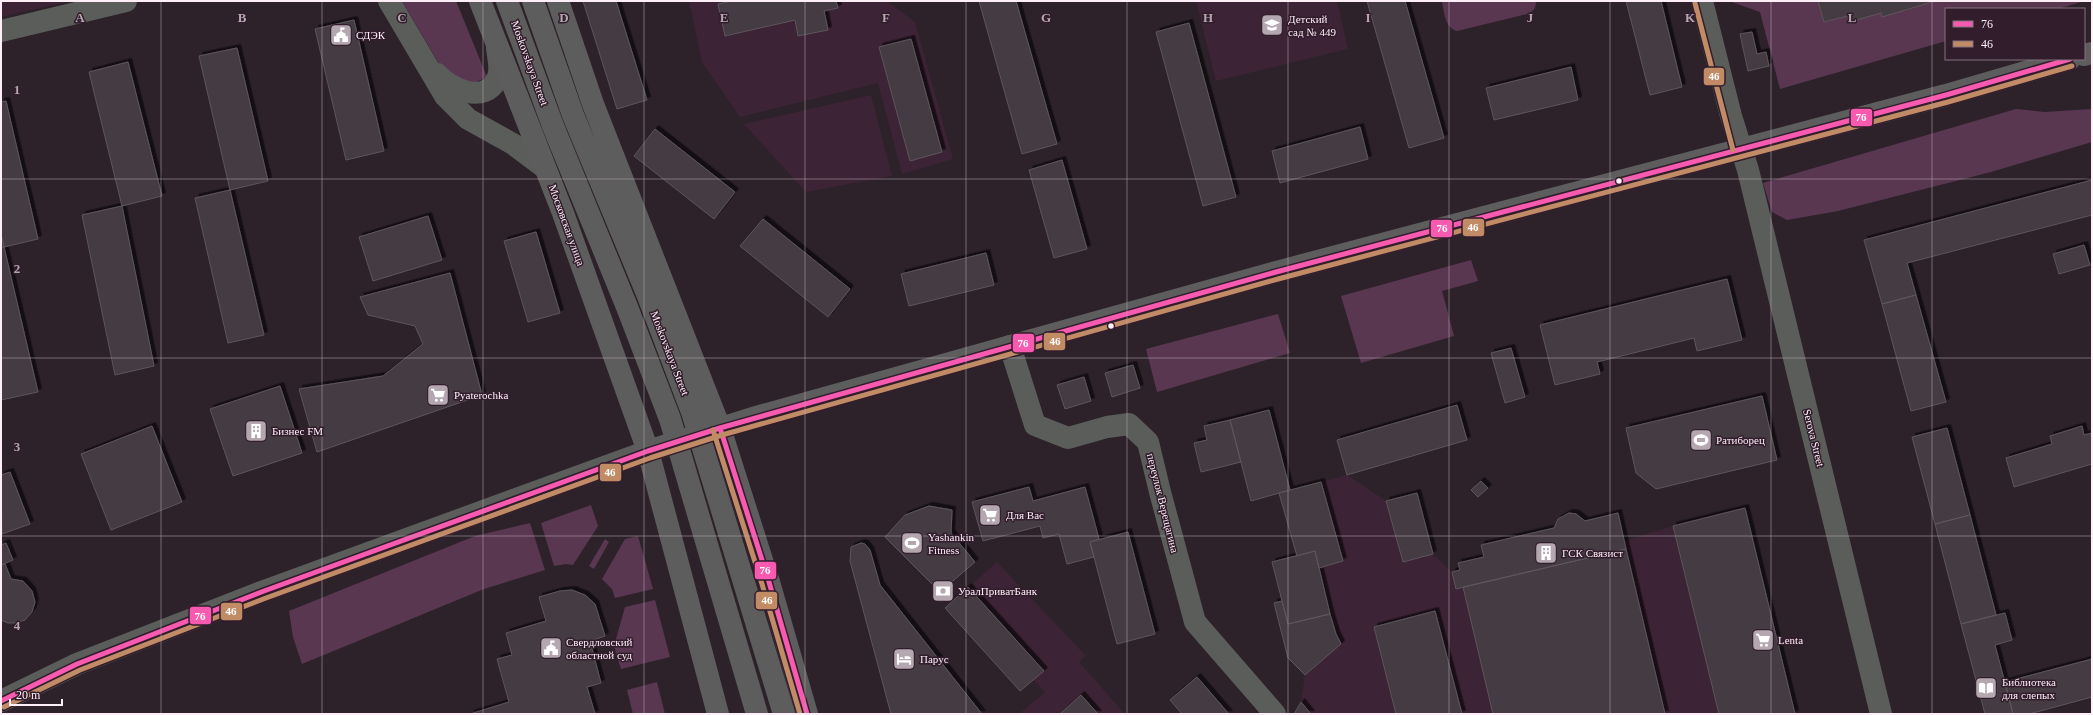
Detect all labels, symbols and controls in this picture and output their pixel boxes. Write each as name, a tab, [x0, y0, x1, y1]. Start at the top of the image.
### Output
legend	[1945, 8, 2085, 60]
text: A	[75, 10, 85, 25]
text: B	[238, 10, 247, 25]
text: C	[397, 10, 407, 25]
text: D	[559, 10, 569, 25]
text: E	[720, 10, 728, 25]
text: F	[882, 10, 890, 25]
text: G	[1041, 10, 1051, 25]
text: H	[1203, 10, 1213, 25]
text: I	[1365, 10, 1371, 25]
text: J	[1527, 10, 1534, 25]
text: K	[1685, 10, 1696, 25]
text: L	[1848, 10, 1857, 25]
school or university icon: Детский сад № 449	[1259, 12, 1285, 38]
place label: Детский сад № 449	[1288, 13, 1336, 38]
text: 76	[1981, 17, 1993, 31]
street label: Moskovskaya Street	[509, 19, 551, 107]
public building icon: СДЭК	[328, 22, 354, 48]
place label: СДЭК	[356, 29, 386, 41]
text: 46	[1981, 37, 1993, 51]
line badge: 46	[1703, 67, 1725, 86]
text: 46	[1709, 70, 1720, 82]
text: 1	[14, 82, 20, 97]
line badge: 76	[1850, 108, 1873, 127]
text: 76	[1856, 111, 1867, 123]
unlabelled marker	[1614, 176, 1624, 186]
street label: Московская улица	[547, 183, 587, 267]
line badge: 46	[1462, 218, 1485, 237]
line badge: 76	[1430, 219, 1453, 238]
text: 46	[1468, 221, 1479, 233]
text: 76	[1437, 222, 1448, 234]
text: 2	[14, 261, 20, 276]
street label: Moskovskaya Street	[648, 309, 692, 397]
unlabelled marker	[1106, 321, 1116, 331]
line badge: 46	[1043, 332, 1066, 351]
line badge: 76	[1012, 333, 1035, 353]
text: 46	[1050, 335, 1061, 347]
text: 76	[1018, 337, 1029, 349]
supermarket icon: Pyaterochka	[425, 382, 451, 408]
place label: Pyaterochka	[454, 389, 508, 401]
street label: Serova Street	[1801, 408, 1827, 468]
building icon: Бизнес FM	[243, 418, 269, 444]
place label: Бизнес FM	[272, 425, 323, 437]
sports icon: Ратиборец	[1688, 427, 1714, 453]
place label: Ратиборец	[1716, 434, 1765, 446]
text: 3	[14, 439, 21, 454]
street label: переулок Верещагина	[1145, 452, 1181, 554]
line badge: 46	[599, 463, 622, 482]
text: 46	[605, 466, 616, 478]
supermarket icon: Для Вас	[977, 502, 1003, 528]
place label: Для Вас	[1006, 509, 1044, 521]
sports icon: Yashankin Fitness	[899, 530, 925, 556]
place label: Yashankin Fitness	[928, 531, 974, 556]
building icon: ГСК Связист	[1533, 540, 1559, 566]
place label: ГСК Связист	[1562, 547, 1623, 559]
line badge: 76	[754, 561, 777, 580]
text: 76	[760, 564, 771, 576]
bank icon: УралПриватБанк	[930, 578, 956, 604]
place label: УралПриватБанк	[958, 585, 1038, 597]
line badge: 46	[755, 591, 778, 610]
text: 46	[762, 594, 773, 606]
line badge: 46	[220, 602, 243, 621]
text: 46	[226, 605, 237, 617]
line badge: 76	[189, 606, 212, 625]
text: 76	[195, 610, 206, 622]
text: 4	[14, 618, 21, 633]
supermarket icon: Lenta	[1750, 627, 1776, 653]
place label: Lenta	[1778, 634, 1803, 646]
public building icon: Свердловский областной суд	[538, 635, 564, 661]
place label: Свердловский областной суд	[566, 636, 633, 661]
hotel icon: Парус	[891, 646, 917, 672]
place label: Парус	[920, 653, 949, 665]
library icon: Библиотека для слепых	[1973, 675, 1999, 701]
place label: Библиотека для слепых	[2002, 676, 2056, 701]
scale bar	[10, 681, 62, 707]
text: 20 m	[16, 688, 41, 702]

